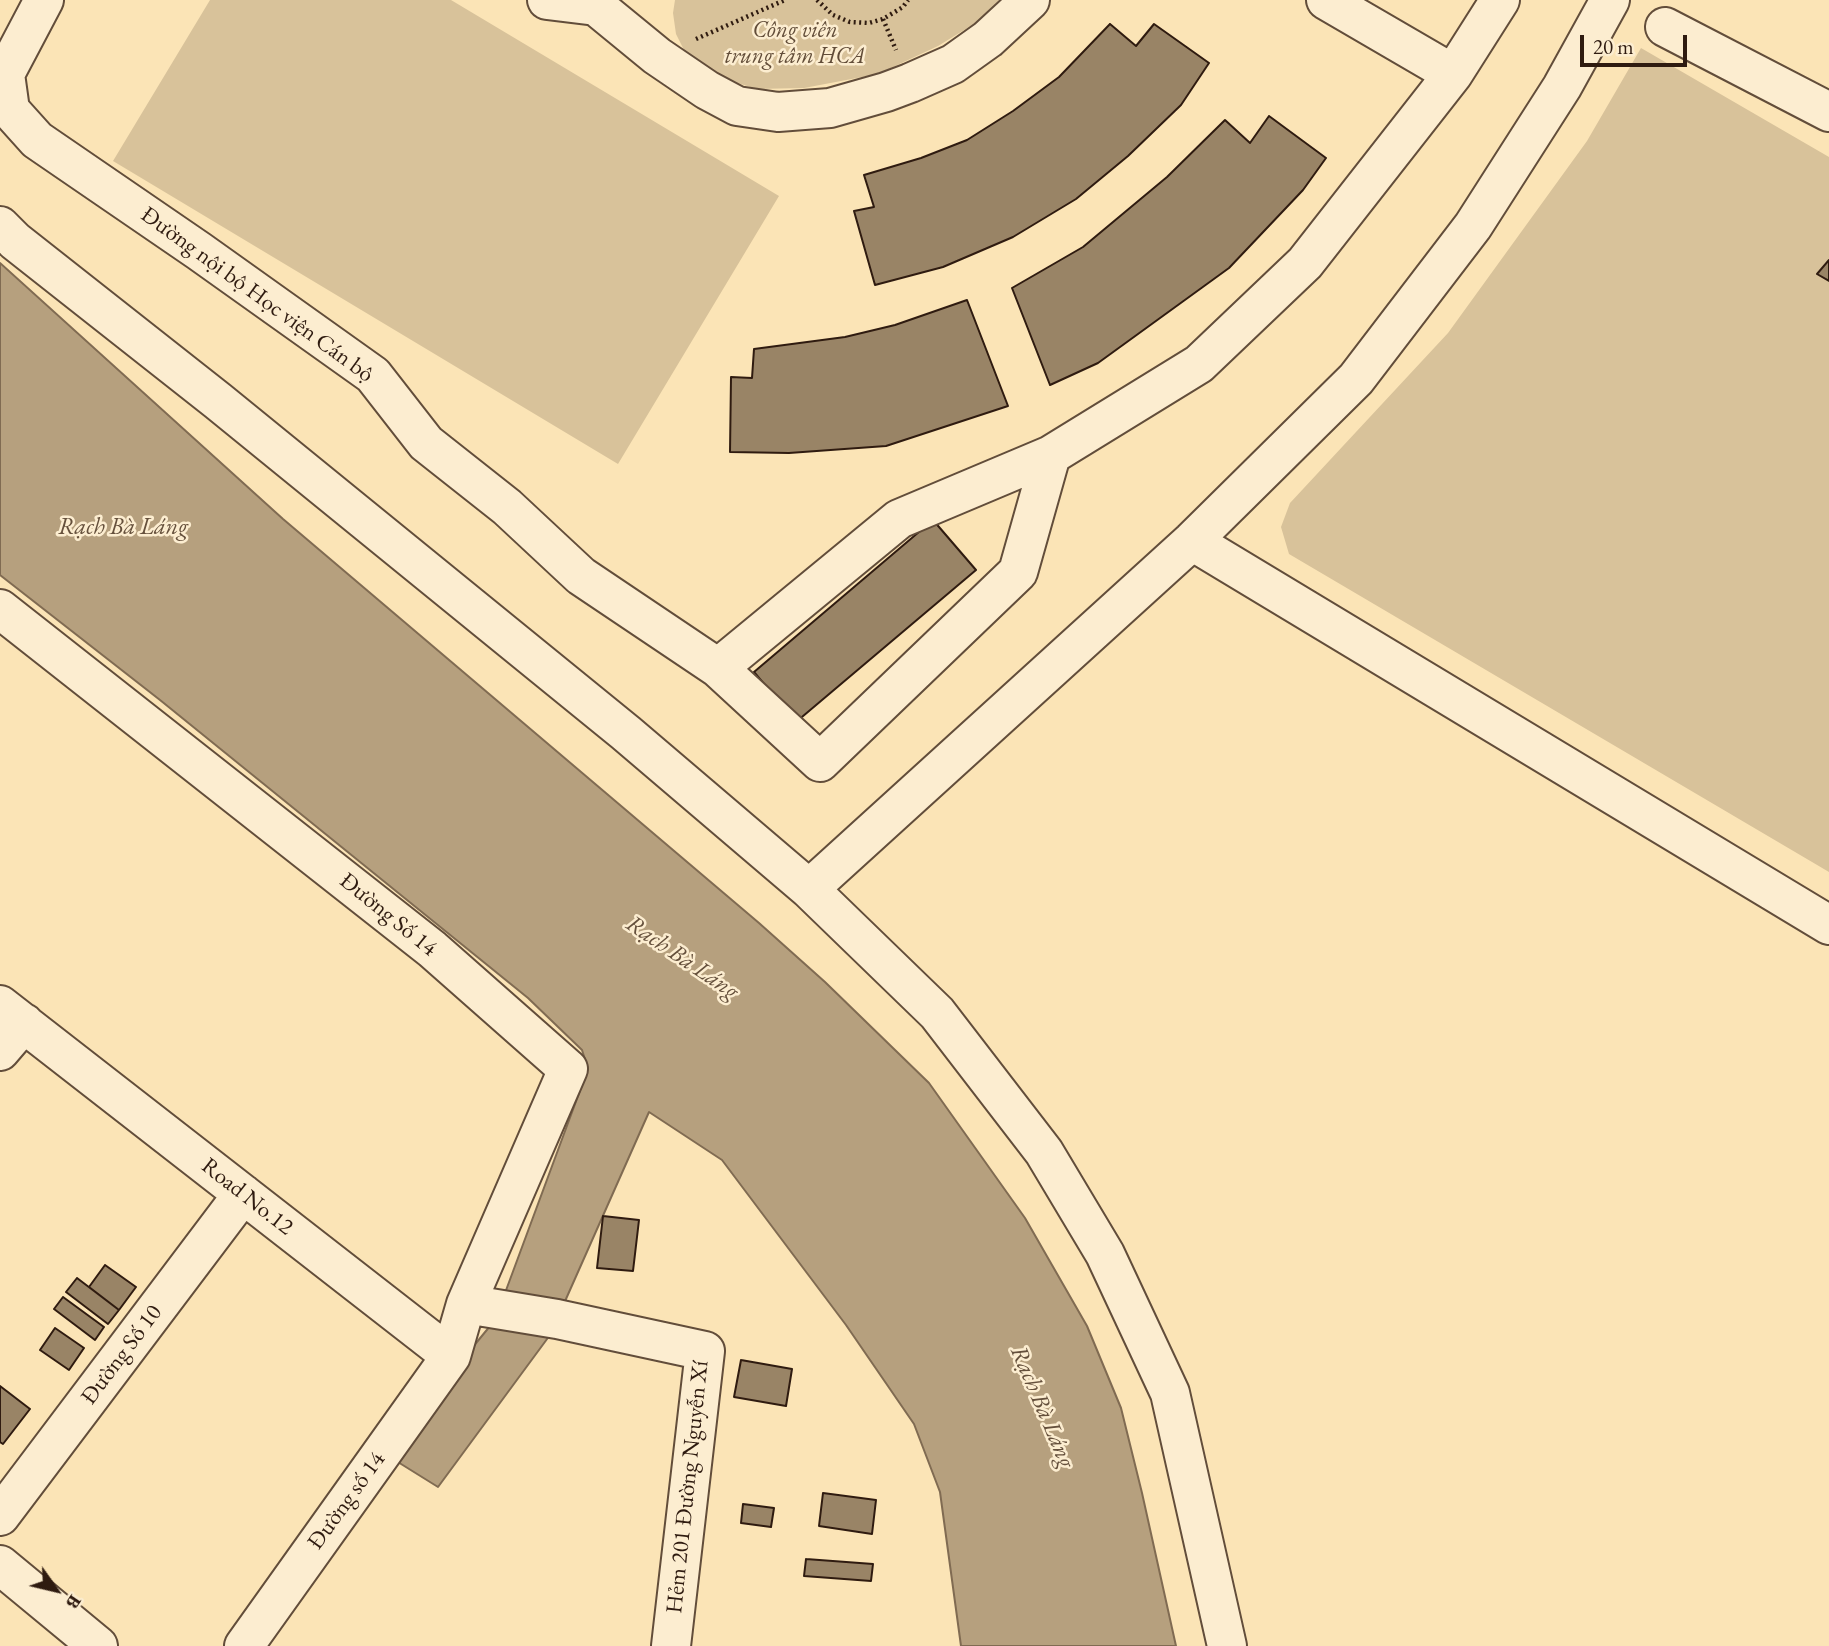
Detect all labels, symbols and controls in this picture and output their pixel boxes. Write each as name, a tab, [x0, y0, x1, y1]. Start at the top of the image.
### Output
park label: Công viên trung tâm HCA	[725, 17, 865, 71]
scale bar	[1584, 21, 1691, 65]
text: 20 m	[1593, 33, 1634, 60]
street label: Đường nội bộ Học viện Cán bộ	[135, 201, 379, 389]
water label: Rạch Bà Láng	[58, 513, 188, 541]
street label: Đường Số 14	[334, 867, 442, 963]
water label: Rạch Bà Láng	[620, 910, 744, 1006]
street label: Road No.12	[196, 1153, 298, 1241]
street label: Đường Số 10	[76, 1300, 168, 1410]
water label: Rạch Bà Láng	[1003, 1342, 1081, 1472]
street label: Hẻm 201 Đường Nguyễn Xí	[661, 1359, 715, 1615]
street label: Đường số 14	[302, 1447, 392, 1555]
north arrow	[21, 1555, 91, 1625]
text: B	[60, 1590, 88, 1614]

